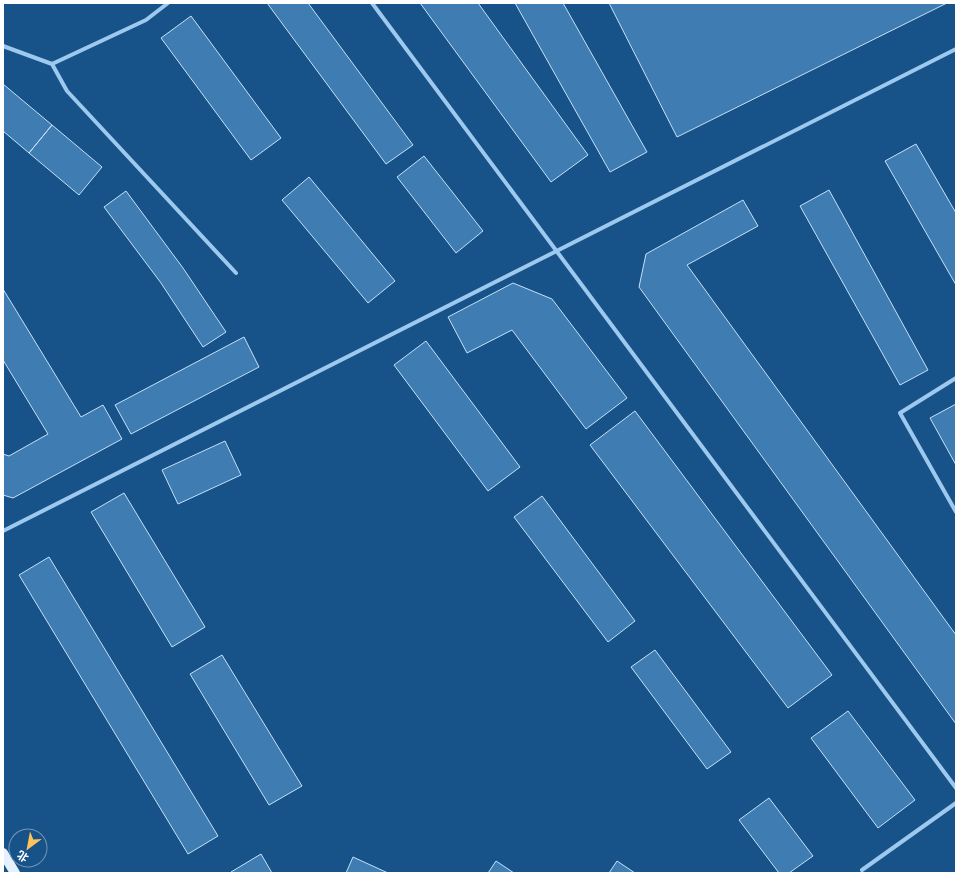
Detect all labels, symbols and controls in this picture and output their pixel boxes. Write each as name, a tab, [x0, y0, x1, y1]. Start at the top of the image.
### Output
north arrow	[8, 828, 48, 868]
text: 北	[14, 848, 31, 865]

